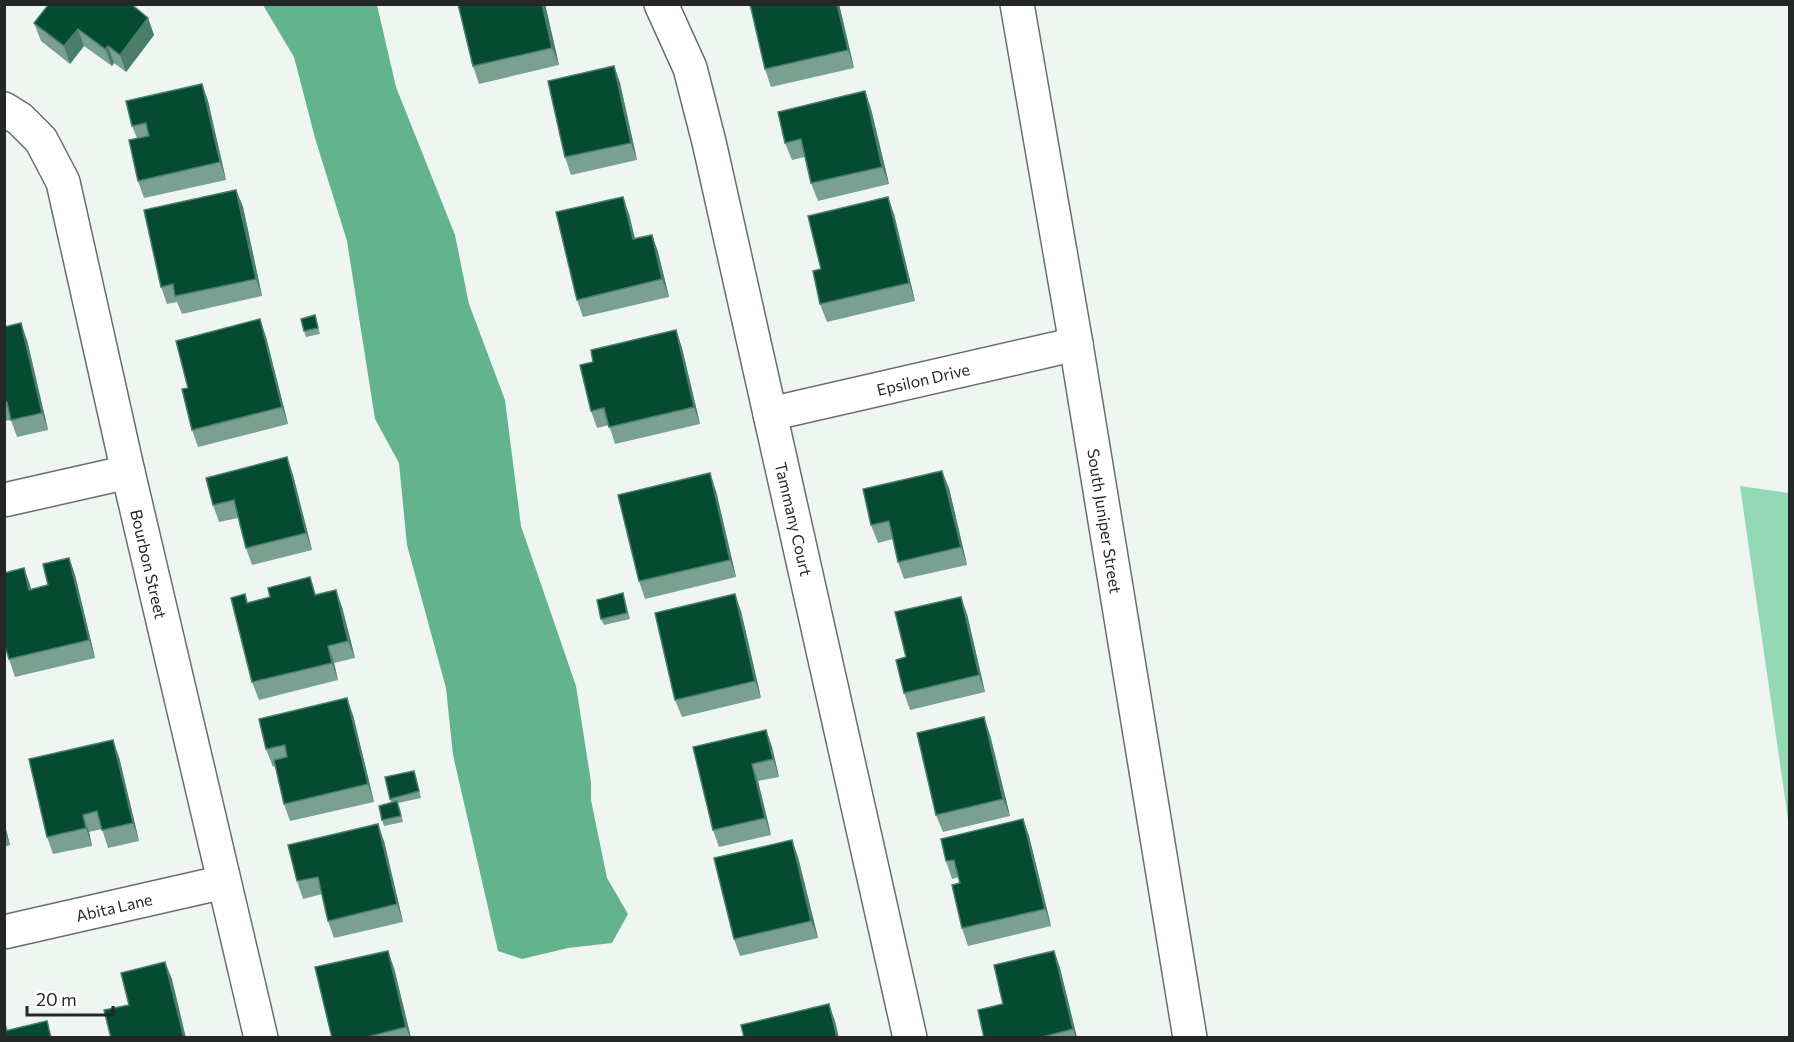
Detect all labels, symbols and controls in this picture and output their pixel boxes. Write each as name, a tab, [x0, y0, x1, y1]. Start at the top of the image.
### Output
street label: Epsilon Drive	[875, 359, 971, 399]
street label: South Juniper Street	[1084, 447, 1126, 595]
street label: Tammany Court	[772, 460, 816, 578]
street label: Bourbon Street	[127, 507, 171, 621]
street label: Abita Lane	[74, 889, 154, 925]
scale bar	[27, 979, 112, 1017]
text: 20 m	[36, 988, 77, 1010]

